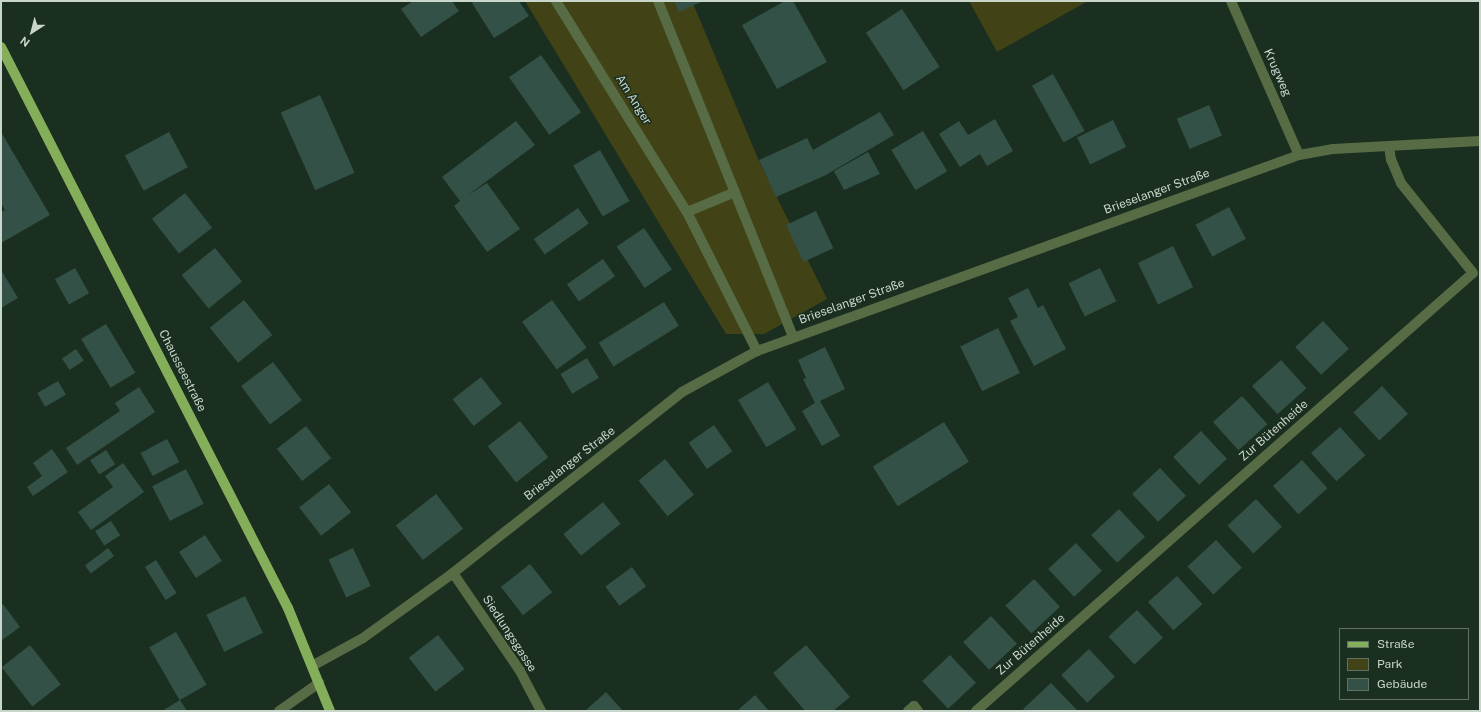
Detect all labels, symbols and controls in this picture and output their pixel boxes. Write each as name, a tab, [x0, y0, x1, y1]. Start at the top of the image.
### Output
north arrow	[12, 12, 52, 52]
text: N	[18, 34, 32, 49]
street label: Krugweg	[1260, 47, 1294, 99]
street label: Am Anger	[612, 72, 654, 128]
street label: Brieselanger Straße	[1102, 166, 1212, 218]
street label: Brieselanger Straße	[797, 276, 907, 328]
street label: Chausseestraße	[155, 328, 209, 414]
street label: Zur Bütenheide	[1237, 397, 1311, 465]
street label: Brieselanger Straße	[522, 424, 618, 504]
street label: Siedlungsgasse	[479, 593, 539, 675]
street label: Zur Bütenheide	[994, 611, 1068, 679]
legend	[1339, 628, 1469, 700]
text: Straße	[1377, 637, 1414, 651]
text: Park	[1377, 657, 1403, 671]
text: Gebäude	[1377, 677, 1427, 691]

